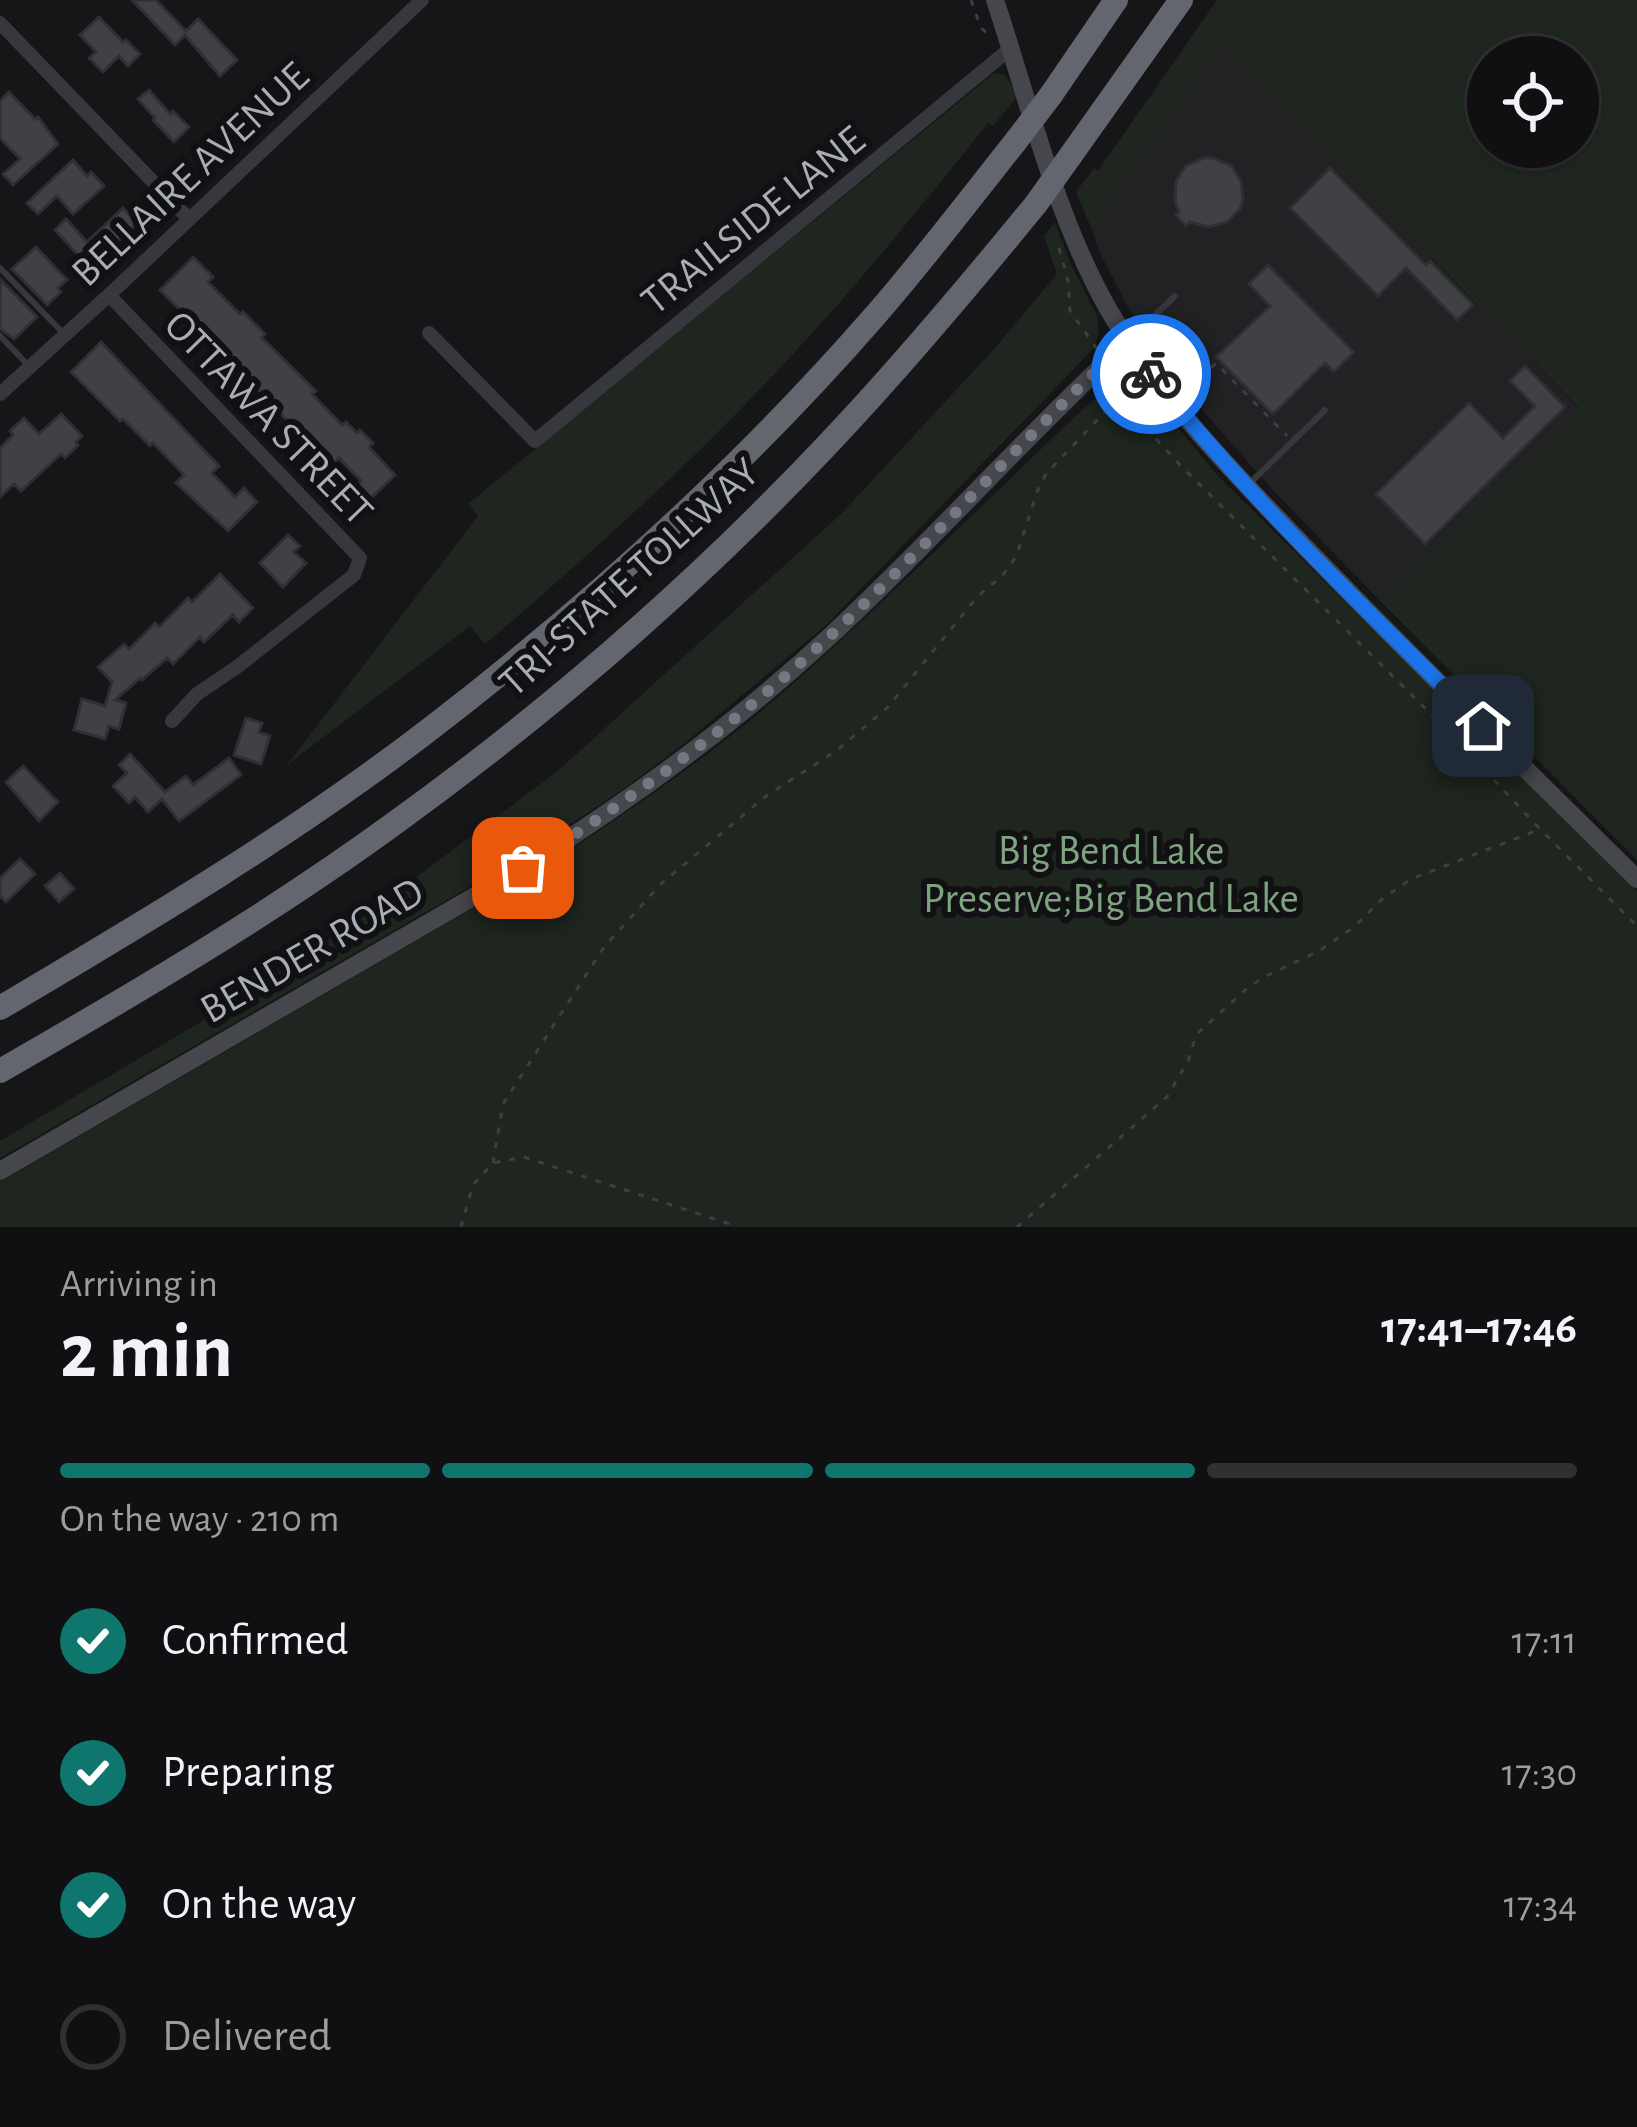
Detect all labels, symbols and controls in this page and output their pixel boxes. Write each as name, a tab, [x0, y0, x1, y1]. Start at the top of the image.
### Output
map controls	[1467, 36, 1599, 168]
button: locate	[1467, 36, 1599, 168]
street label: BELLAIRE AVENUE	[64, 55, 317, 294]
street label: TRAILSIDE LANE	[634, 118, 873, 323]
street label: OTTAWA STREET	[157, 303, 381, 533]
courier	[1091, 314, 1211, 434]
icon: bike	[1118, 341, 1184, 407]
street label: TRI-STATE TOLLWAY	[491, 450, 767, 705]
pin	[1432, 675, 1534, 777]
icon: home	[1450, 693, 1516, 759]
pin	[472, 817, 574, 919]
park label: Big Bend Lake Preserve;Big Bend Lake	[923, 830, 1299, 920]
icon: bag	[490, 835, 556, 901]
street label: BENDER ROAD	[193, 870, 431, 1031]
text: Arriving in	[60, 1265, 218, 1304]
text: 17:41–17:46	[1381, 1306, 1577, 1351]
text: 2 min	[60, 1314, 233, 1392]
text: On the way · 210 m	[60, 1500, 339, 1539]
icon: check	[60, 1608, 126, 1674]
text: Confirmed	[162, 1618, 348, 1663]
text: 17:11	[1512, 1622, 1577, 1661]
icon: check	[60, 1740, 126, 1806]
text: Preparing	[162, 1750, 334, 1795]
text: 17:30	[1502, 1754, 1577, 1793]
icon: check	[60, 1872, 126, 1938]
text: On the way	[162, 1882, 356, 1927]
text: 17:34	[1504, 1886, 1577, 1925]
text: Delivered	[162, 2014, 331, 2059]

